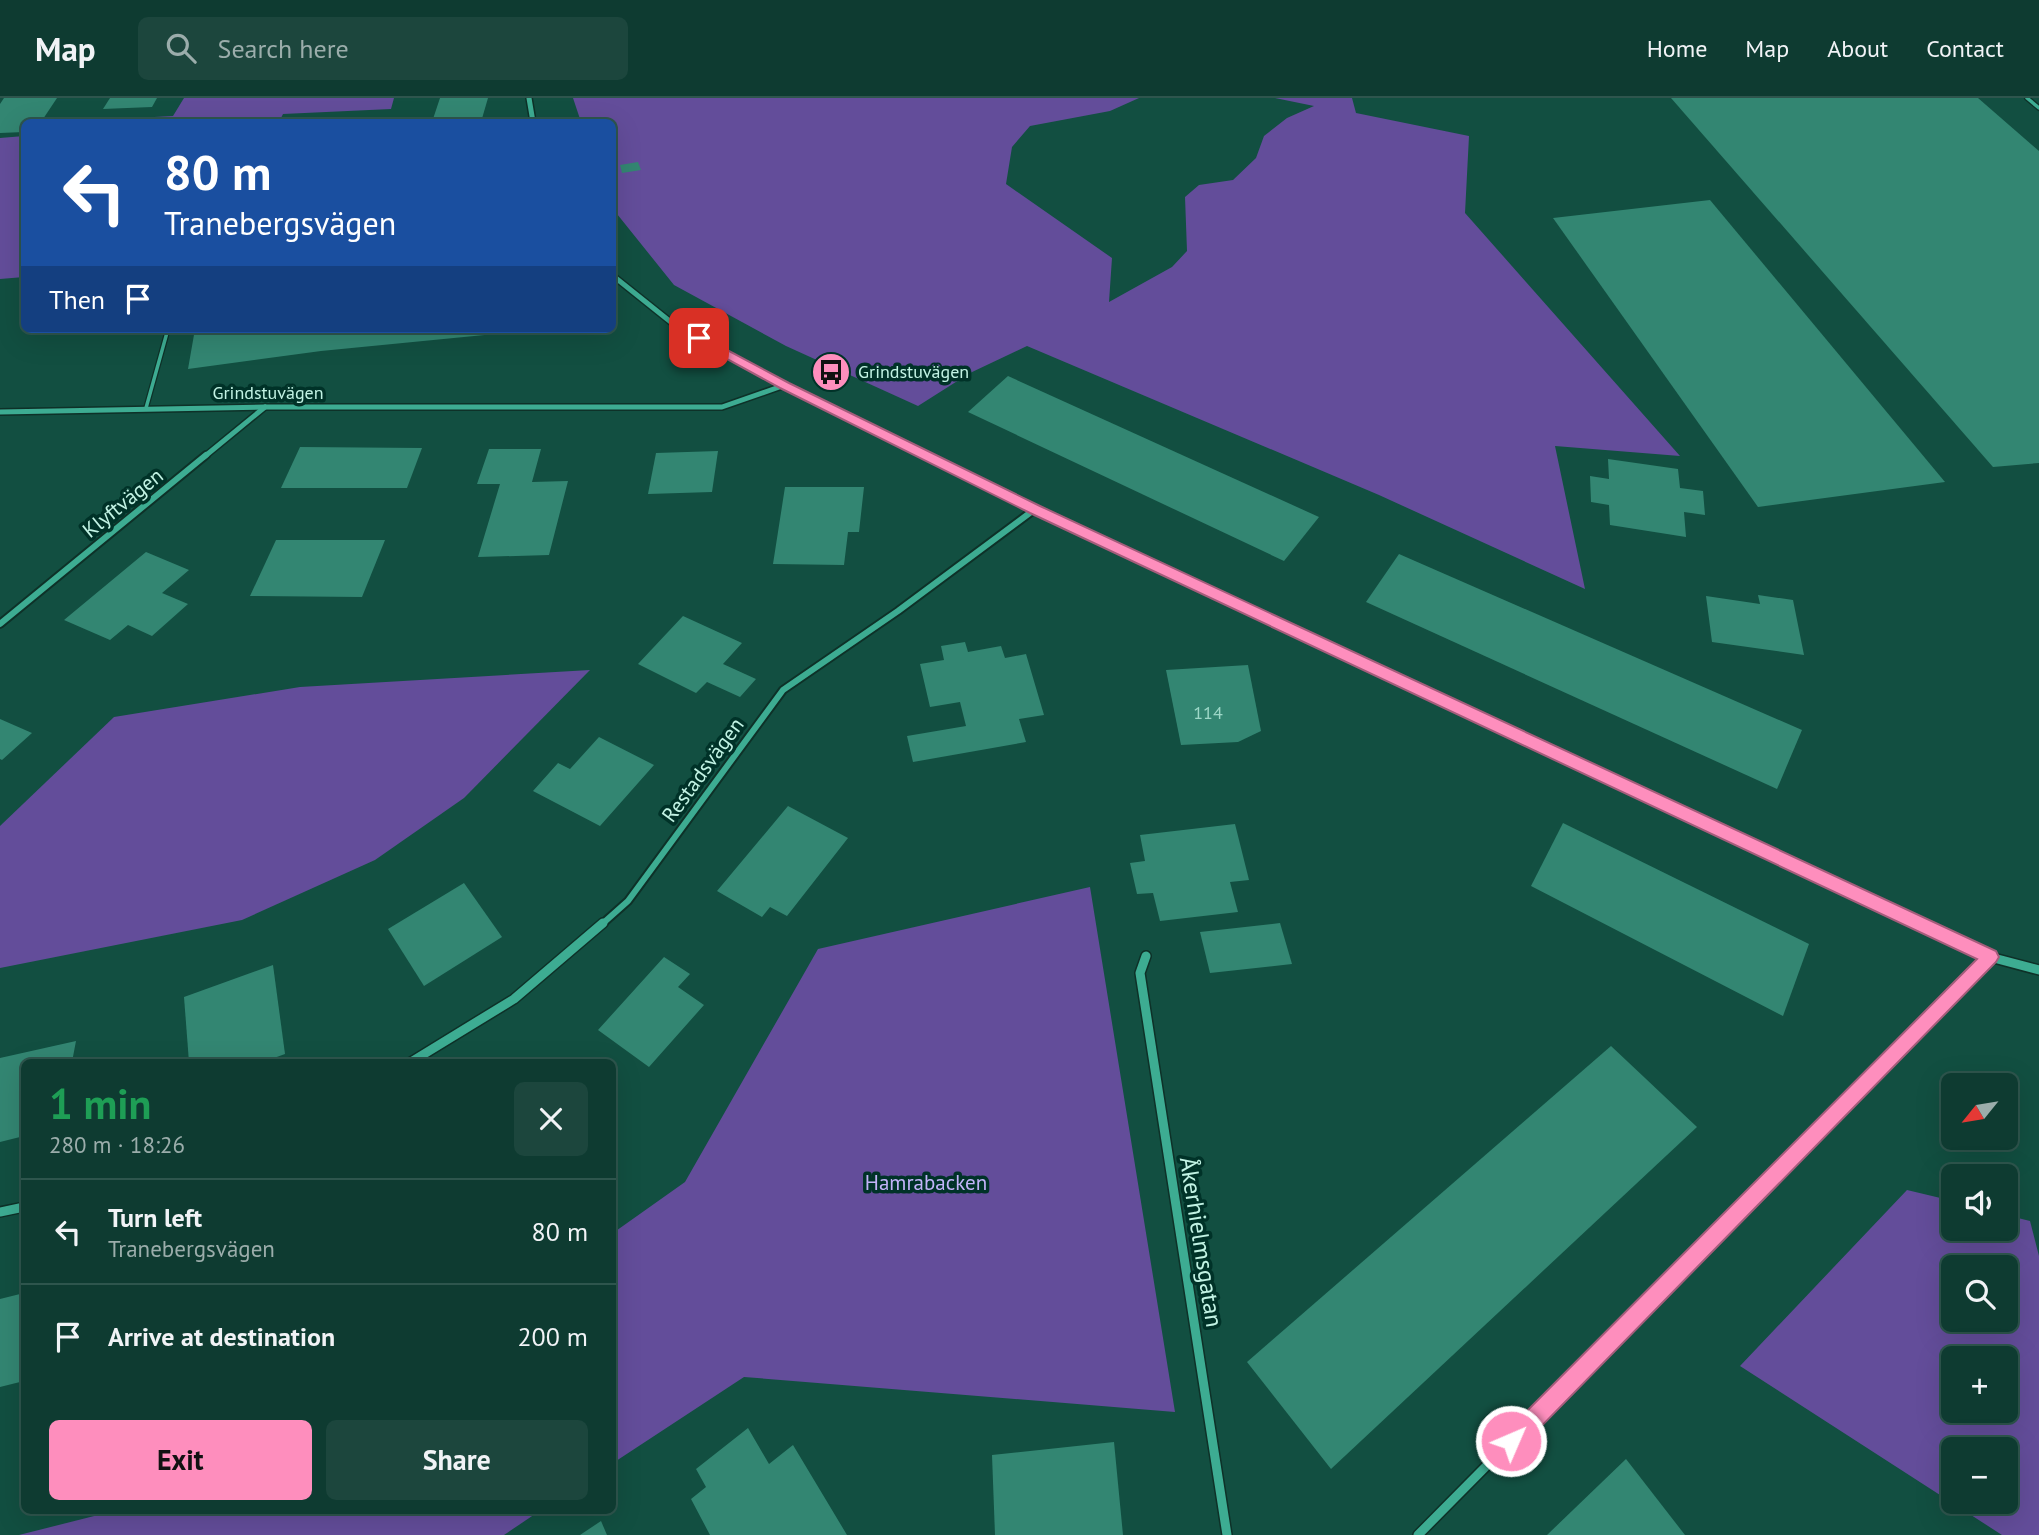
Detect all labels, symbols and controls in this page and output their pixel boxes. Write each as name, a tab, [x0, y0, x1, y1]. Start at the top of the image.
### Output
search box	[138, 17, 628, 80]
text: Map	[35, 27, 96, 70]
icon: search	[162, 29, 200, 67]
text: Search here	[218, 32, 349, 65]
text: Home	[1647, 33, 1707, 64]
text: Map	[1745, 33, 1789, 64]
text: About	[1827, 33, 1888, 64]
text: Contact	[1926, 33, 2004, 64]
text: 80 m	[164, 140, 271, 204]
icon: left	[49, 147, 140, 238]
text: Tranebergsvägen	[164, 202, 396, 244]
icon: arrive	[119, 280, 157, 318]
text: Then	[49, 283, 105, 316]
pin	[669, 308, 729, 368]
icon: arrive	[680, 319, 718, 357]
bus stop icon: Grindstuvägen	[810, 351, 852, 393]
place label: Grindstuvägen	[858, 360, 969, 383]
street label: Grindstuvägen	[212, 381, 324, 404]
street label: Klyftvägen	[77, 462, 169, 543]
house number: 114	[1193, 701, 1223, 724]
street label: Restadsvägen	[656, 712, 750, 827]
north arrow	[1941, 1073, 2018, 1150]
map controls	[1941, 1073, 2018, 1514]
text: 1 min	[49, 1076, 151, 1131]
button: close	[514, 1082, 588, 1156]
text: 280 m · 18:26	[49, 1130, 185, 1159]
street label: Åkerhielmsgatan	[1173, 1155, 1230, 1329]
button: sound	[1941, 1164, 2018, 1241]
park label: Hamrabacken	[865, 1169, 987, 1196]
text: Turn left	[108, 1201, 202, 1234]
icon: left	[49, 1213, 87, 1251]
text: 80 m	[532, 1215, 588, 1248]
text: Tranebergsvägen	[108, 1234, 275, 1263]
button: search	[1941, 1255, 2018, 1332]
icon: arrive	[49, 1318, 87, 1356]
text: Arrive at destination	[108, 1320, 335, 1353]
text: 200 m	[517, 1320, 588, 1353]
button: +	[1941, 1346, 2018, 1423]
position arrow	[1474, 1404, 1548, 1478]
button: Exit	[49, 1420, 312, 1500]
button: Share	[326, 1420, 588, 1500]
button: −	[1941, 1437, 2018, 1514]

